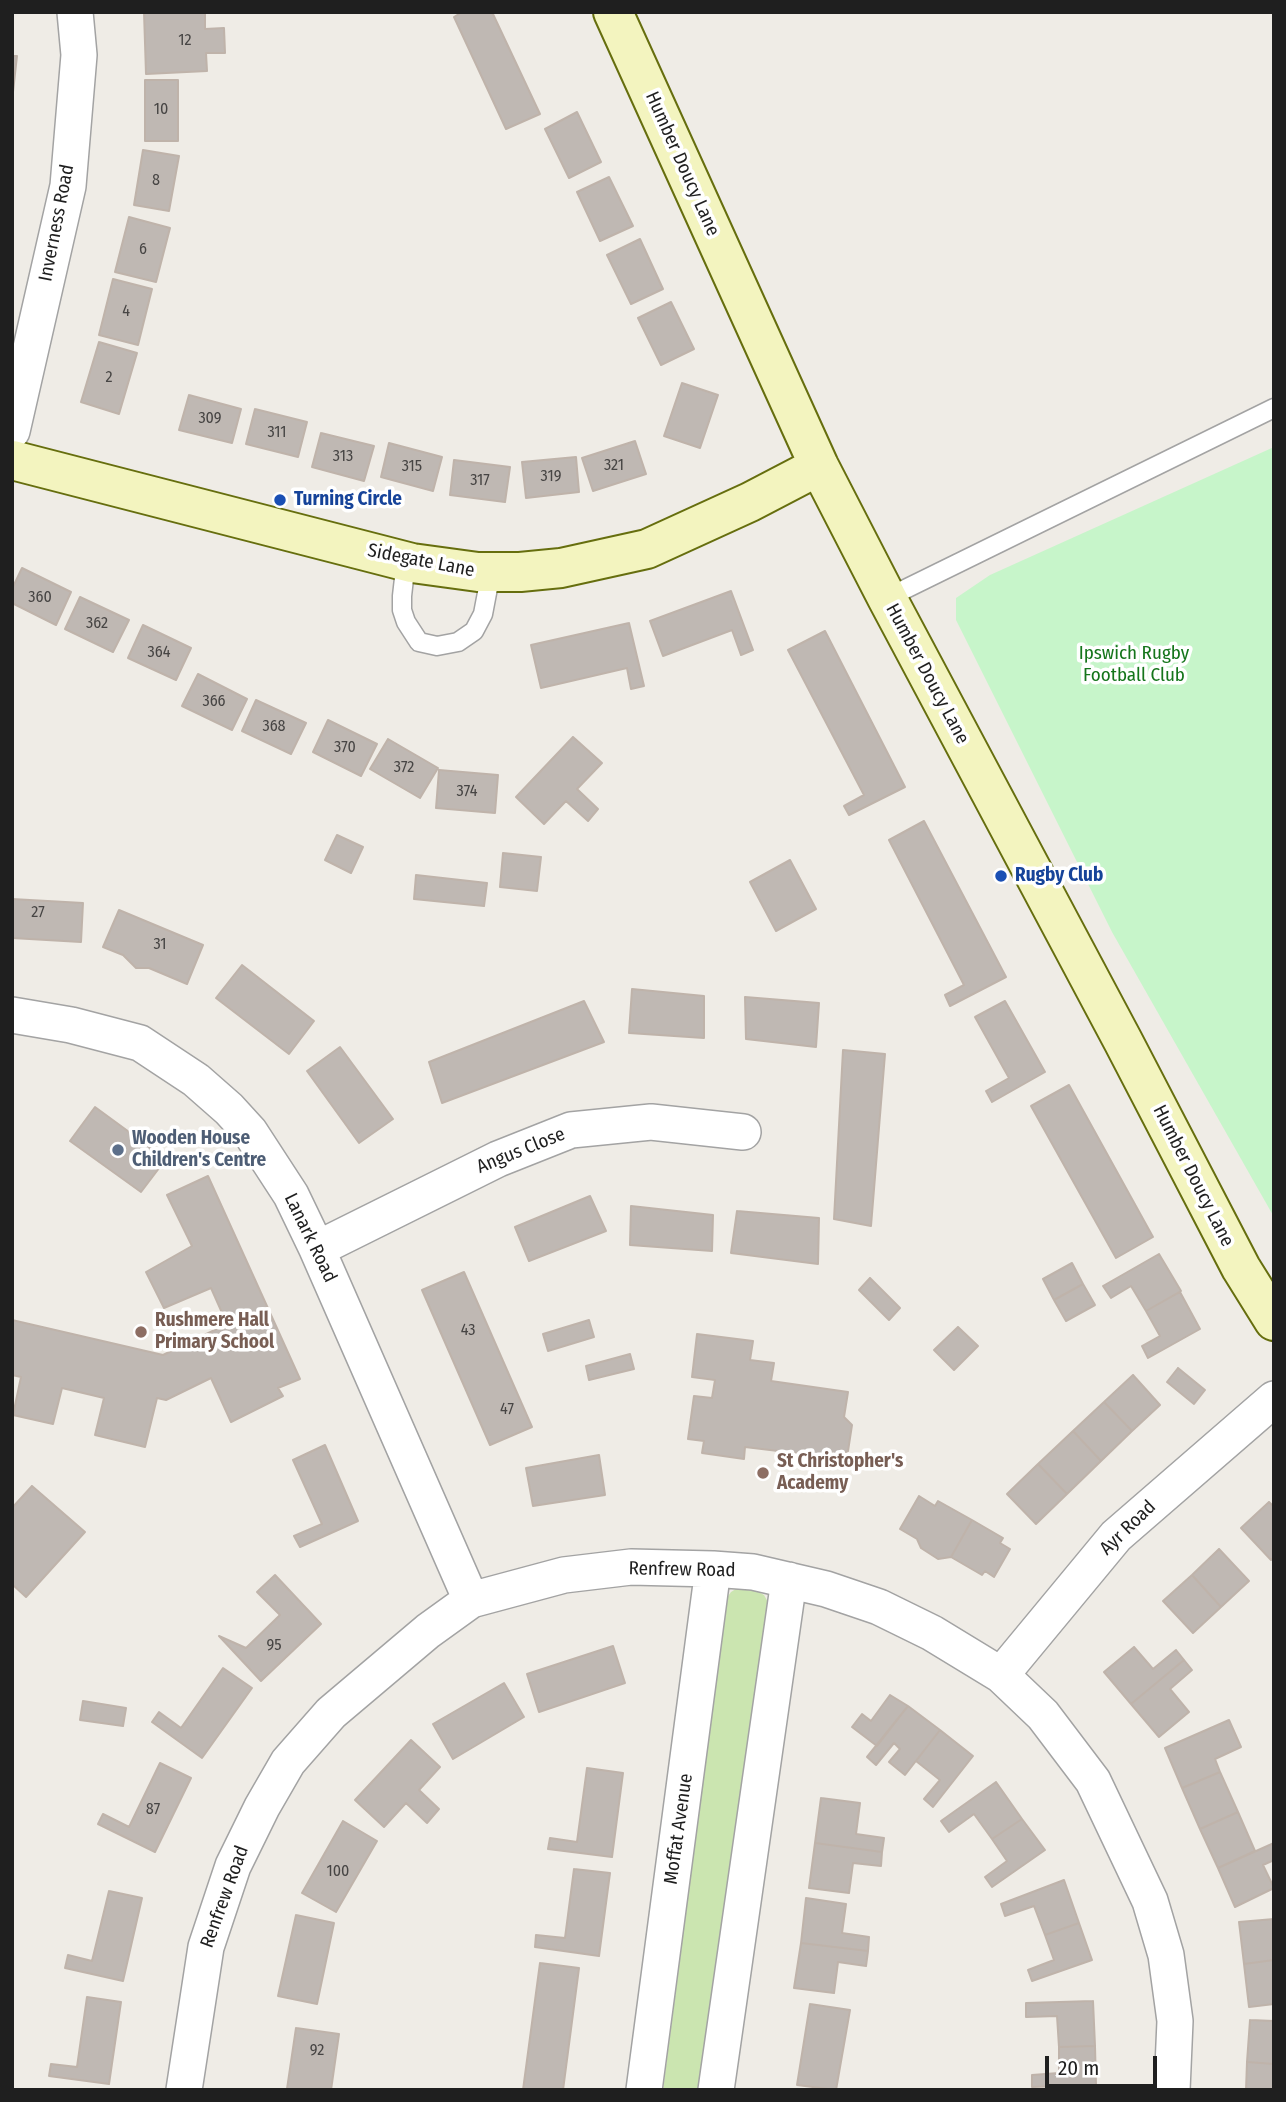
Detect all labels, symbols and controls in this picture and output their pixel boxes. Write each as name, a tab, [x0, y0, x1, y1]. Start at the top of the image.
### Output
house number: 12	[178, 31, 192, 51]
street label: Humber Doucy Lane	[640, 88, 724, 240]
house number: 10	[154, 100, 168, 120]
street label: Inverness Road	[35, 163, 79, 283]
house number: 8	[152, 171, 160, 191]
house number: 6	[139, 240, 147, 260]
house number: 4	[122, 302, 130, 322]
house number: 2	[105, 368, 113, 388]
house number: 309	[198, 409, 222, 429]
house number: 311	[267, 423, 287, 443]
house number: 313	[333, 447, 353, 467]
house number: 321	[604, 456, 624, 476]
house number: 315	[402, 457, 422, 477]
house number: 319	[541, 467, 561, 487]
house number: 317	[470, 471, 490, 491]
place label: Turning Circle	[294, 489, 402, 511]
marker: Turning Circle	[272, 492, 288, 508]
street label: Sidegate Lane	[366, 539, 476, 583]
house number: 360	[28, 588, 52, 608]
street label: Humber Doucy Lane	[880, 600, 974, 748]
house number: 362	[86, 614, 108, 634]
house number: 364	[148, 643, 170, 663]
park label: Ipswich Rugby Football Club	[1079, 643, 1189, 687]
house number: 366	[202, 692, 226, 712]
house number: 368	[262, 717, 286, 737]
house number: 370	[334, 738, 356, 758]
house number: 372	[394, 758, 414, 778]
house number: 374	[457, 782, 477, 802]
place label: Rugby Club	[1015, 865, 1103, 887]
marker: Rugby Club	[993, 868, 1009, 884]
house number: 27	[31, 903, 45, 923]
house number: 31	[153, 935, 167, 955]
street label: Humber Doucy Lane	[1148, 1101, 1238, 1251]
street label: Angus Close	[474, 1123, 568, 1179]
place label: Wooden House Children's Centre	[132, 1128, 266, 1172]
marker: Wooden House Children's Centre	[110, 1142, 126, 1158]
street label: Lanark Road	[279, 1190, 341, 1286]
place label: Rushmere Hall Primary School	[155, 1310, 274, 1354]
house number: 43	[461, 1321, 475, 1341]
marker: Rushmere Hall Primary School	[133, 1324, 149, 1340]
house number: 47	[500, 1400, 514, 1420]
place label: St Christopher's Academy	[777, 1451, 903, 1495]
marker: St Christopher's Academy	[755, 1465, 771, 1481]
street label: Ayr Road	[1095, 1496, 1161, 1560]
street label: Renfrew Road	[628, 1558, 736, 1582]
house number: 95	[266, 1636, 282, 1656]
street label: Moffat Avenue	[660, 1772, 698, 1886]
house number: 87	[146, 1800, 160, 1820]
street label: Renfrew Road	[196, 1843, 254, 1951]
house number: 100	[327, 1862, 349, 1882]
house number: 92	[310, 2041, 324, 2061]
scale bar	[1048, 2042, 1160, 2086]
text: 20 m	[1058, 2055, 1099, 2081]

